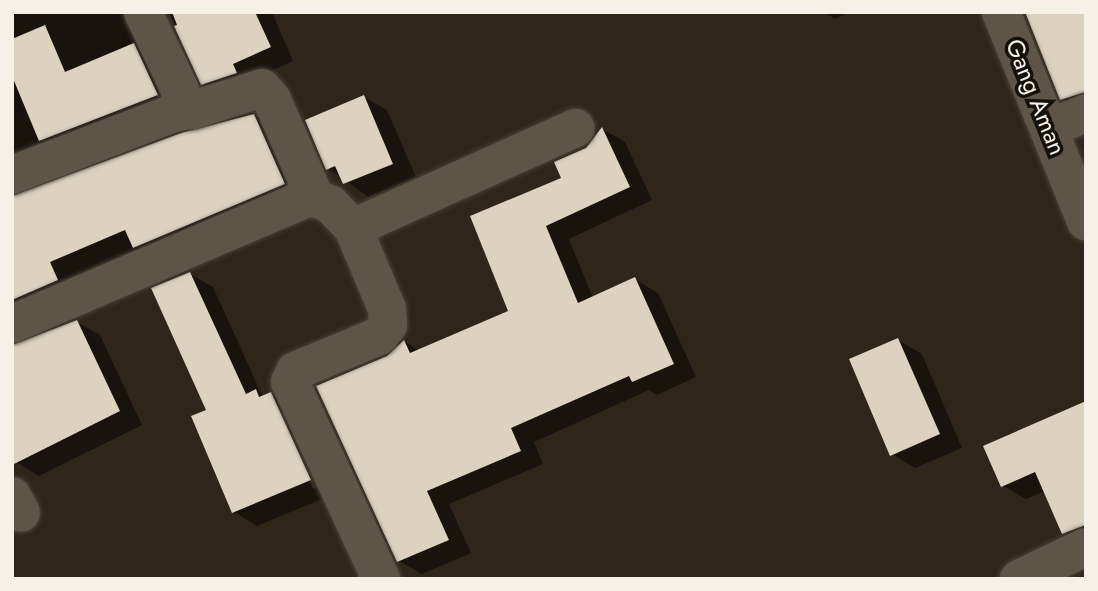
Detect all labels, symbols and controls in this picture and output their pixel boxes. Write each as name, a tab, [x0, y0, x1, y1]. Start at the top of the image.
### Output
street label: Gang Aman	[1000, 35, 1072, 159]

